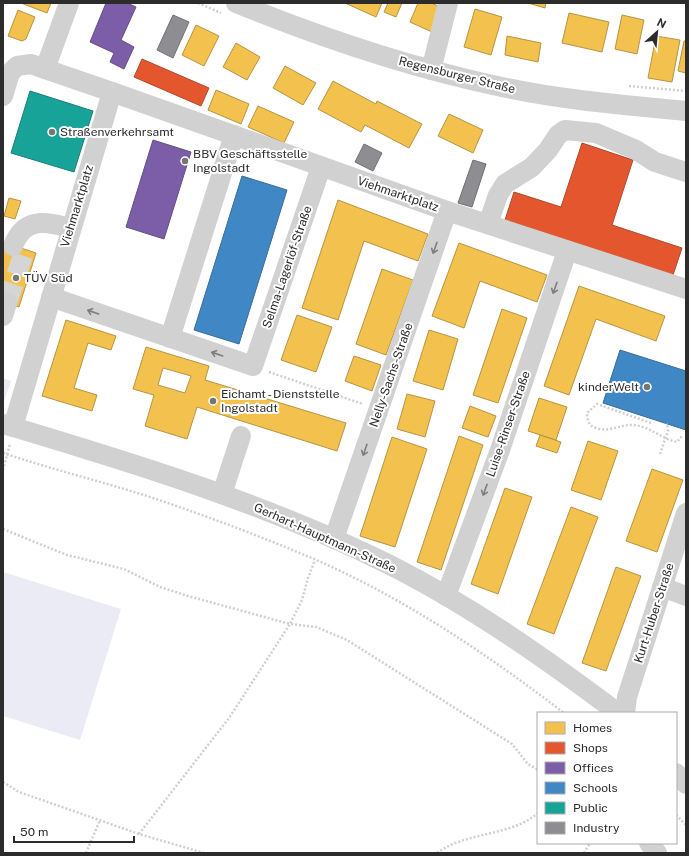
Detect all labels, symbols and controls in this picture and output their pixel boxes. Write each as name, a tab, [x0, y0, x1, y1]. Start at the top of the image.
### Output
north arrow	[637, 12, 677, 52]
text: N	[655, 16, 668, 30]
street label: Regensburger Straße	[397, 54, 517, 96]
place label: Straßenverkehrsamt	[60, 125, 174, 139]
marker: Straßenverkehrsamt	[47, 127, 57, 137]
place label: BBV Geschäftsstelle Ingolstadt	[193, 147, 307, 175]
marker: BBV Geschäftsstelle Ingolstadt	[180, 156, 190, 166]
street label: Viehmarktplatz	[58, 163, 96, 249]
street label: Viehmarktplatz	[355, 174, 441, 215]
street label: Selma-Lagerlöf-Straße	[259, 204, 315, 330]
one-way arrow	[430, 241, 438, 253]
place label: TÜV Süd	[24, 271, 73, 285]
marker: TÜV Süd	[11, 273, 21, 283]
one-way arrow	[551, 281, 558, 294]
one-way arrow	[87, 308, 100, 315]
street label: Nelly-Sachs-Straße	[367, 321, 415, 429]
one-way arrow	[210, 350, 223, 357]
street label: Luise-Rinser-Straße	[483, 369, 533, 479]
place label: kinderWelt	[578, 380, 639, 394]
marker: kinderWelt	[642, 382, 652, 392]
place label: Eichamt - Dienststelle Ingolstadt	[221, 387, 340, 415]
marker: Eichamt - Dienststelle Ingolstadt	[208, 396, 218, 406]
one-way arrow	[361, 443, 368, 456]
one-way arrow	[481, 484, 488, 497]
street label: Gerhart-Hauptmann-Straße	[252, 500, 398, 576]
street label: Kurt-Huber-Straße	[631, 561, 677, 665]
legend	[537, 712, 677, 844]
text: Homes	[573, 721, 612, 735]
text: Shops	[573, 741, 608, 755]
text: Offices	[573, 761, 613, 775]
text: Schools	[573, 781, 618, 795]
text: Public	[573, 801, 608, 815]
scale bar	[14, 818, 134, 844]
text: Industry	[573, 821, 620, 835]
text: 50 m	[20, 825, 48, 839]

